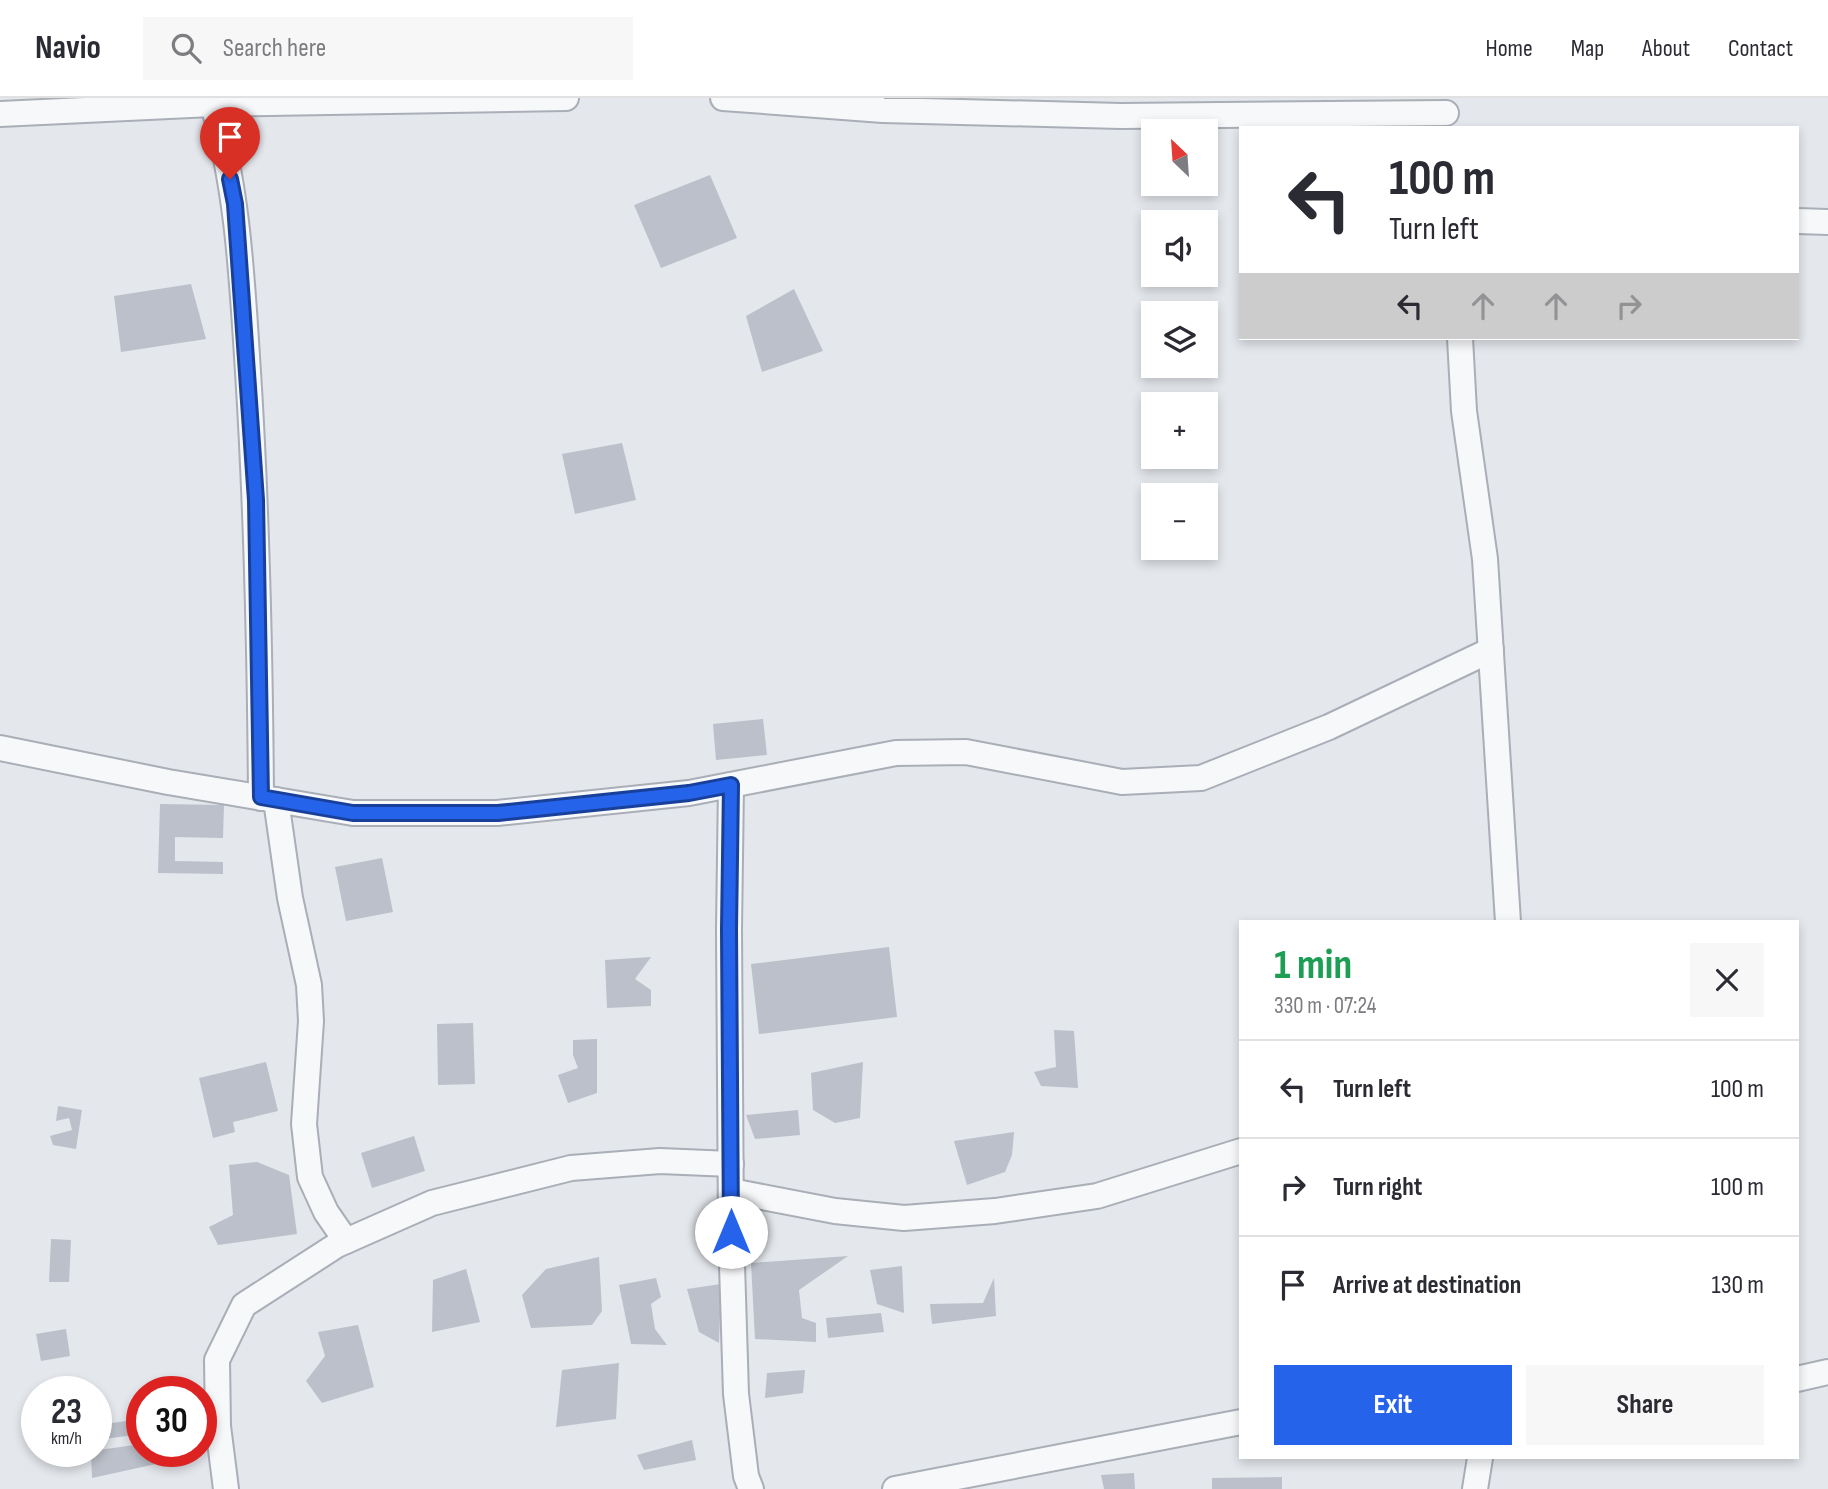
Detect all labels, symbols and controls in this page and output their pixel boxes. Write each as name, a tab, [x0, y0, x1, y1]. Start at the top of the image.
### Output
search box	[143, 17, 633, 80]
text: Navio	[35, 28, 101, 68]
icon: search	[167, 29, 205, 67]
text: Search here	[223, 33, 326, 64]
text: Home	[1485, 34, 1533, 63]
text: Map	[1571, 34, 1604, 63]
text: About	[1642, 34, 1690, 63]
text: Contact	[1728, 34, 1793, 63]
pin	[200, 107, 260, 179]
icon: arrive	[211, 118, 249, 156]
north arrow	[1141, 119, 1218, 196]
map controls	[1141, 119, 1218, 560]
text: 100 m	[1389, 150, 1495, 209]
icon: left	[1274, 154, 1365, 245]
button: sound	[1141, 210, 1218, 287]
text: Turn left	[1389, 210, 1479, 249]
icon: left	[1391, 287, 1429, 325]
icon: ahead	[1464, 287, 1502, 325]
icon: ahead	[1537, 287, 1575, 325]
icon: right	[1610, 287, 1648, 325]
button: layers	[1141, 301, 1218, 378]
button: +	[1141, 392, 1218, 469]
button: −	[1141, 483, 1218, 560]
text: 1 min	[1274, 940, 1352, 991]
button: close	[1690, 943, 1764, 1017]
text: 330 m · 07:24	[1274, 992, 1376, 1020]
icon: left	[1274, 1070, 1312, 1108]
text: Turn left	[1333, 1074, 1411, 1105]
text: 100 m	[1711, 1074, 1764, 1105]
icon: right	[1274, 1168, 1312, 1206]
text: Turn right	[1333, 1172, 1422, 1203]
text: 100 m	[1711, 1172, 1764, 1203]
position arrow	[694, 1195, 768, 1269]
icon: arrive	[1274, 1266, 1312, 1304]
text: Arrive at destination	[1333, 1270, 1521, 1301]
text: 130 m	[1712, 1270, 1764, 1301]
button: Exit	[1274, 1365, 1512, 1445]
button: Share	[1526, 1365, 1764, 1445]
speed limit sign: 30	[126, 1376, 217, 1467]
text: 23	[51, 1391, 82, 1434]
text: km/h	[51, 1428, 82, 1449]

